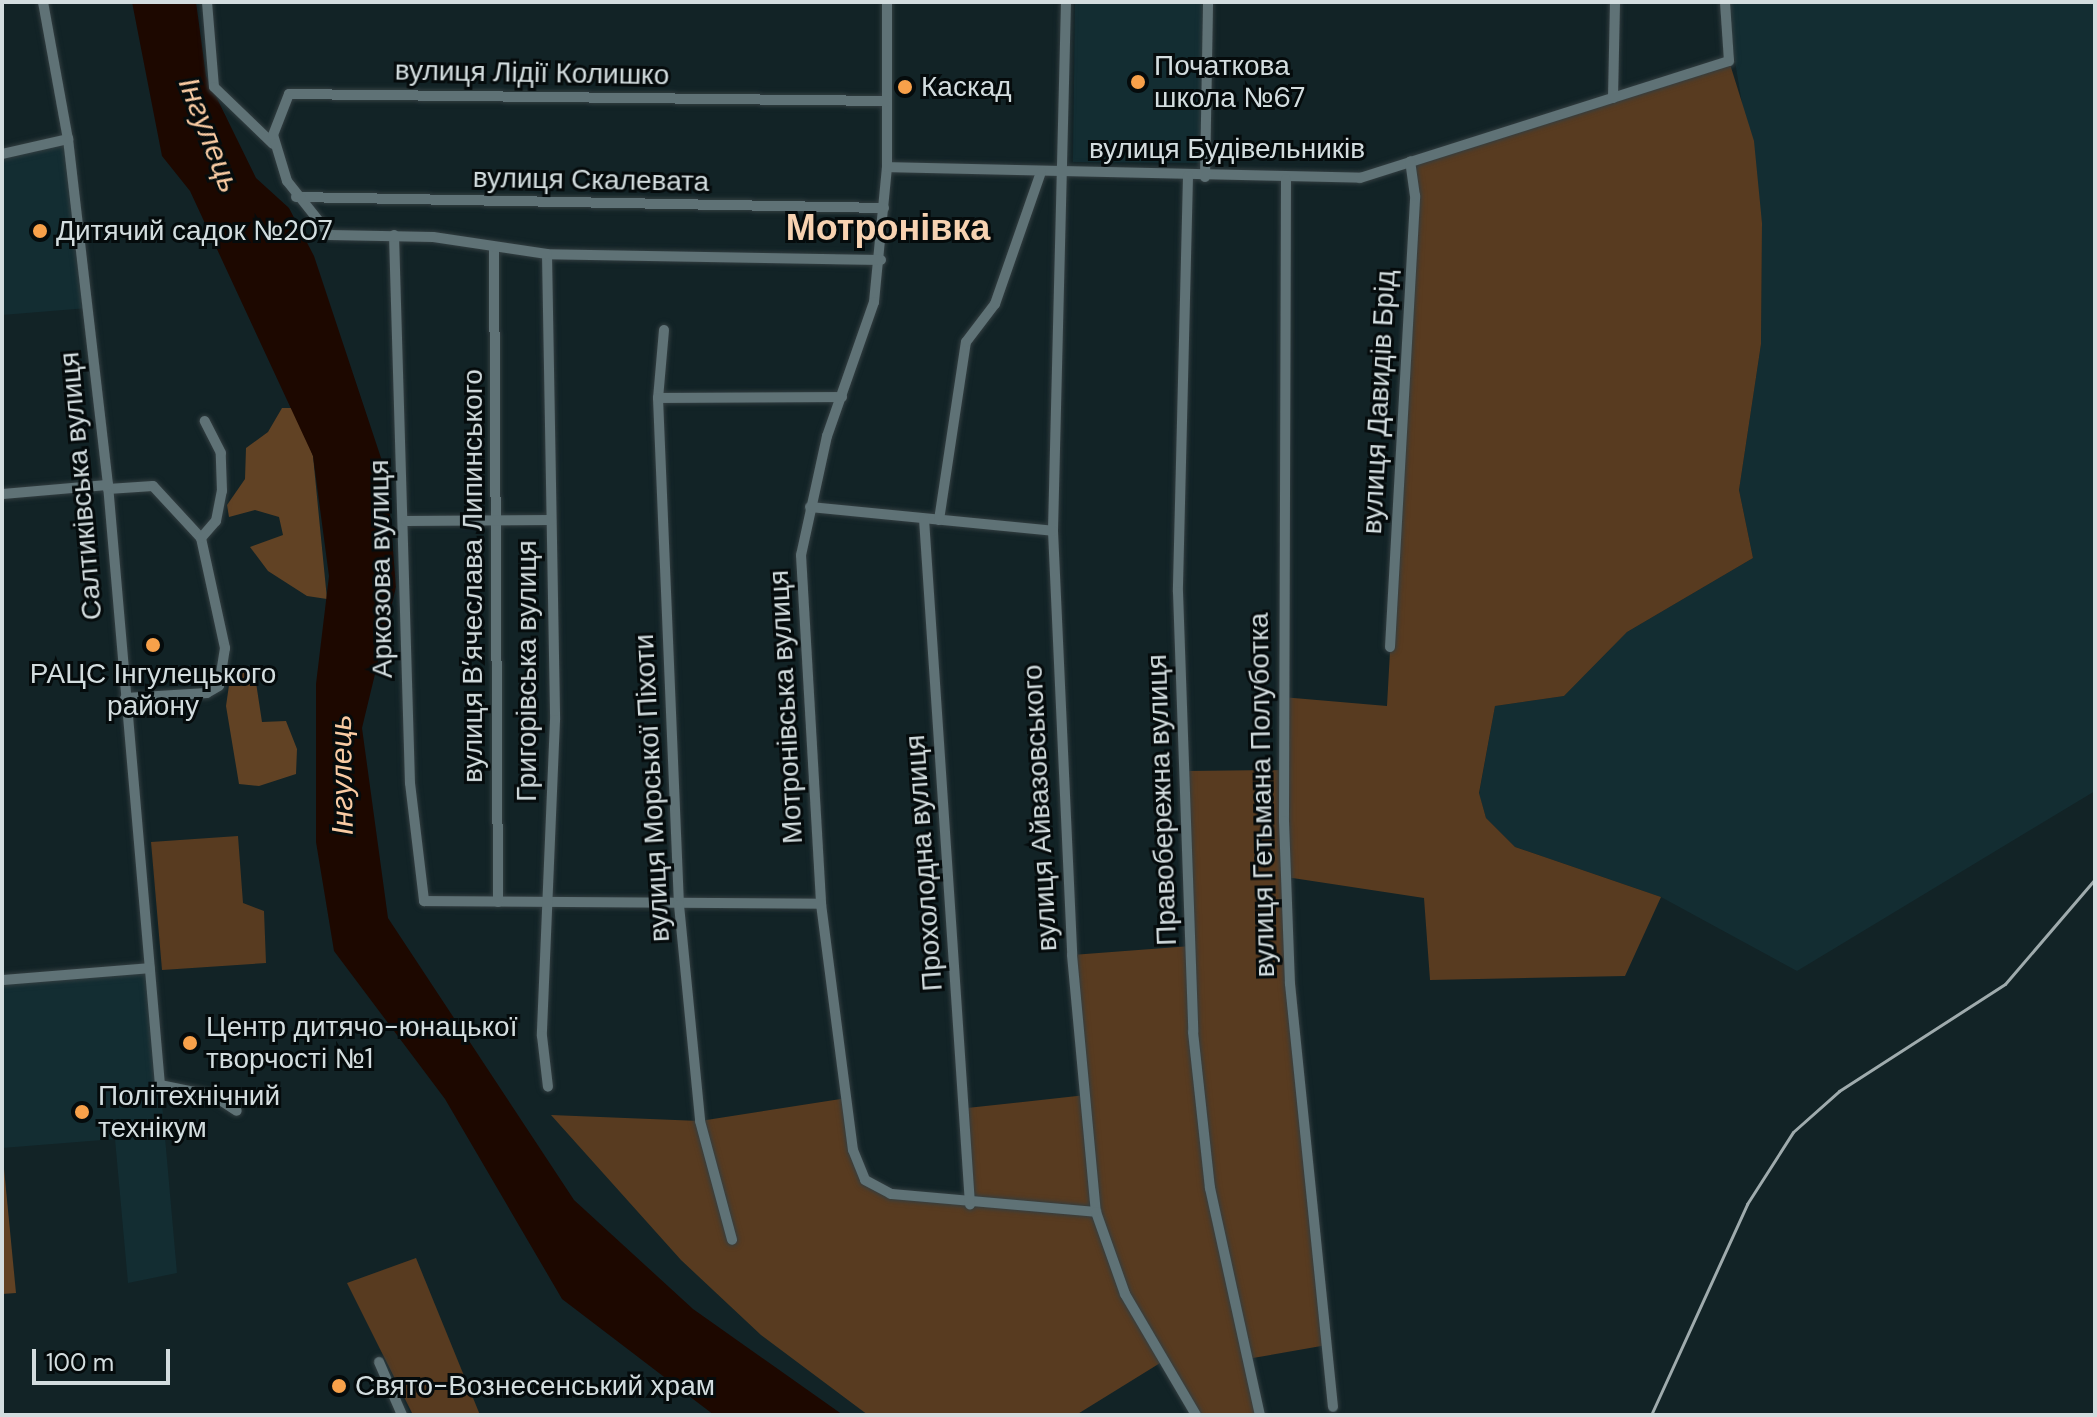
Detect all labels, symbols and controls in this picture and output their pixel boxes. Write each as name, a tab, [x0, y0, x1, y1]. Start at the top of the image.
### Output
place label: Початкова школа №67	[1154, 49, 1305, 115]
street label: вулиця Лідії Колишко	[394, 54, 670, 92]
place label: Каскад	[921, 70, 1012, 104]
water label: Інгулець	[171, 72, 247, 198]
marker: Початкова школа №67	[1129, 73, 1147, 91]
marker: Каскад	[896, 78, 914, 96]
street label: вулиця Будівельників	[1089, 132, 1365, 166]
street label: вулиця Скалевата	[473, 161, 709, 199]
district label: Мотронівка	[786, 206, 990, 250]
place label: Дитячий садок №207	[56, 214, 333, 248]
marker: Дитячий садок №207	[31, 222, 49, 240]
street label: вулиця Давидів Брід	[1355, 269, 1403, 535]
street label: Салтиківська вулиця	[53, 350, 109, 622]
street label: вулиця В’ячеслава Липинського	[456, 369, 490, 783]
street label: Аркозова вулиця	[362, 459, 400, 679]
street label: Григорівська вулиця	[510, 540, 544, 802]
street label: Мотронівська вулиця	[762, 569, 810, 845]
street label: вулиця Гетьмана Полуботка	[1242, 612, 1282, 978]
street label: вулиця Морської Піхоти	[627, 633, 677, 943]
marker: РАЦС Інгулецького району	[144, 636, 162, 654]
street label: Правобережна вулиця	[1140, 654, 1184, 946]
place label: РАЦС Інгулецького району	[30, 657, 276, 723]
street label: вулиця Айвазовського	[1016, 664, 1064, 952]
water label: Інгулець	[323, 714, 361, 836]
street label: Прохолодна вулиця	[898, 734, 950, 992]
place label: Центр дитячо-юнацької творчості №1	[206, 1010, 517, 1076]
marker: Центр дитячо-юнацької творчості №1	[181, 1034, 199, 1052]
place label: Політехнічний технікум	[98, 1079, 280, 1145]
marker: Політехнічний технікум	[73, 1103, 91, 1121]
scale bar	[36, 1333, 174, 1383]
text: 100 m	[46, 1347, 114, 1378]
place label: Свято-Вознесенський храм	[355, 1369, 715, 1403]
marker: Свято-Вознесенський храм	[330, 1377, 348, 1395]

